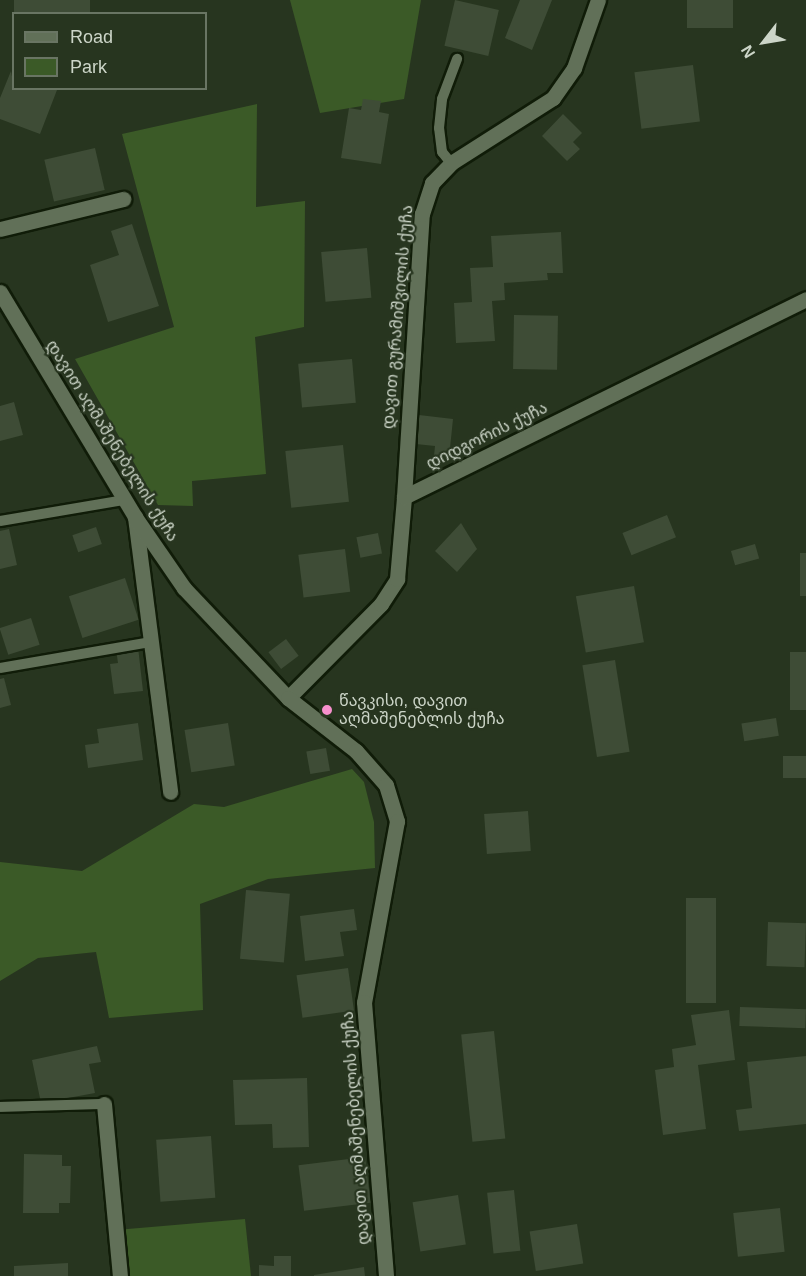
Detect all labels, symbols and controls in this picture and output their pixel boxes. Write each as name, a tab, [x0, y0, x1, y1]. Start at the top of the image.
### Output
legend	[12, 12, 207, 90]
north arrow	[734, 12, 794, 72]
text: Road	[70, 27, 113, 47]
text: N	[738, 42, 758, 61]
text: Park	[70, 57, 107, 77]
street label: დავით გურამიშვილის ქუჩა	[379, 204, 417, 430]
street label: დავით აღმაშენებელის ქუჩა	[42, 337, 182, 545]
street label: დიდგორის ქუჩა	[423, 398, 551, 474]
place label: წავკისი, დავით აღმაშენებლის ქუჩა	[339, 691, 504, 729]
marker: წავკისი, დავით აღმაშენებლის ქუჩა	[320, 703, 334, 717]
street label: დავით აღმაშენებელის ქუჩა	[338, 1011, 374, 1245]

